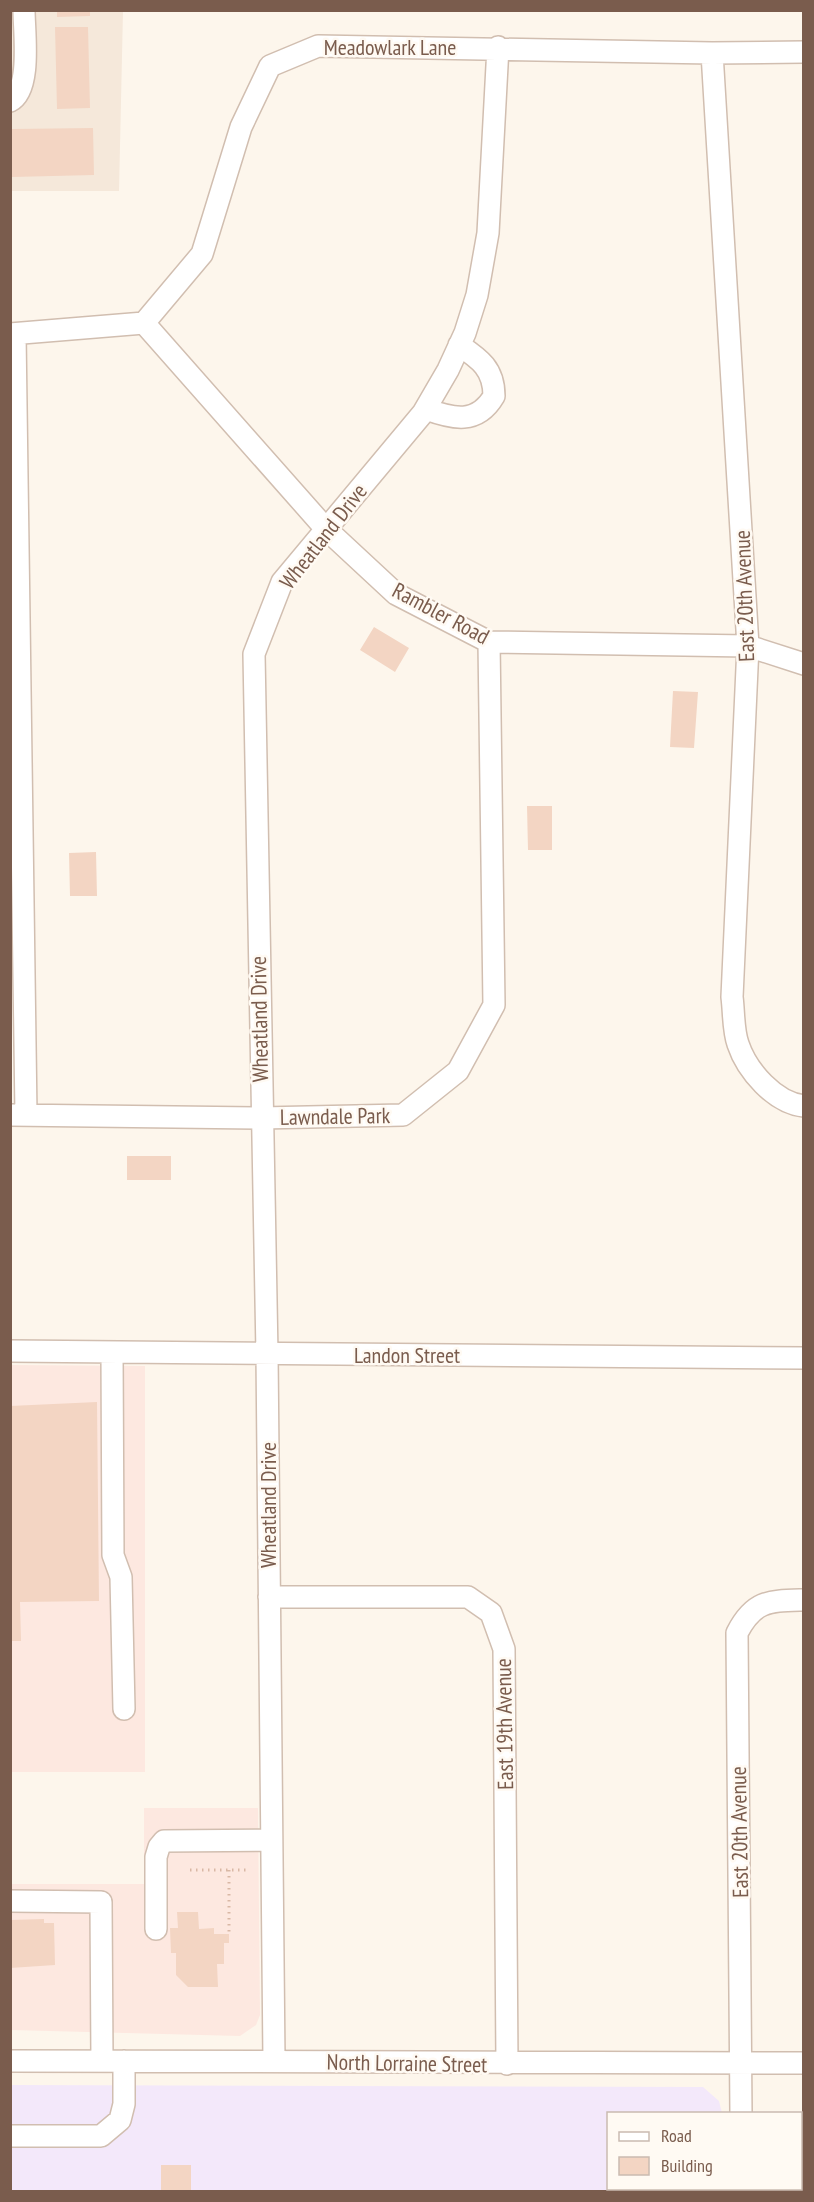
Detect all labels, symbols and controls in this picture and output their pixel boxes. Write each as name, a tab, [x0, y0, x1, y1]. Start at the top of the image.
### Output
street label: Meadowlark Lane	[324, 33, 456, 61]
street label: Wheatland Drive	[273, 478, 373, 594]
street label: East 20th Avenue	[728, 530, 760, 662]
street label: Rambler Road	[388, 576, 494, 650]
street label: Wheatland Drive	[244, 956, 274, 1082]
street label: Lawndale Park	[280, 1101, 391, 1131]
street label: Landon Street	[354, 1341, 460, 1369]
street label: Wheatland Drive	[254, 1442, 282, 1568]
street label: East 19th Avenue	[489, 1658, 519, 1790]
street label: East 20th Avenue	[724, 1766, 754, 1898]
street label: North Lorraine Street	[326, 2048, 488, 2078]
legend	[607, 2112, 802, 2190]
text: Road	[661, 2124, 692, 2147]
text: Building	[661, 2154, 713, 2177]

